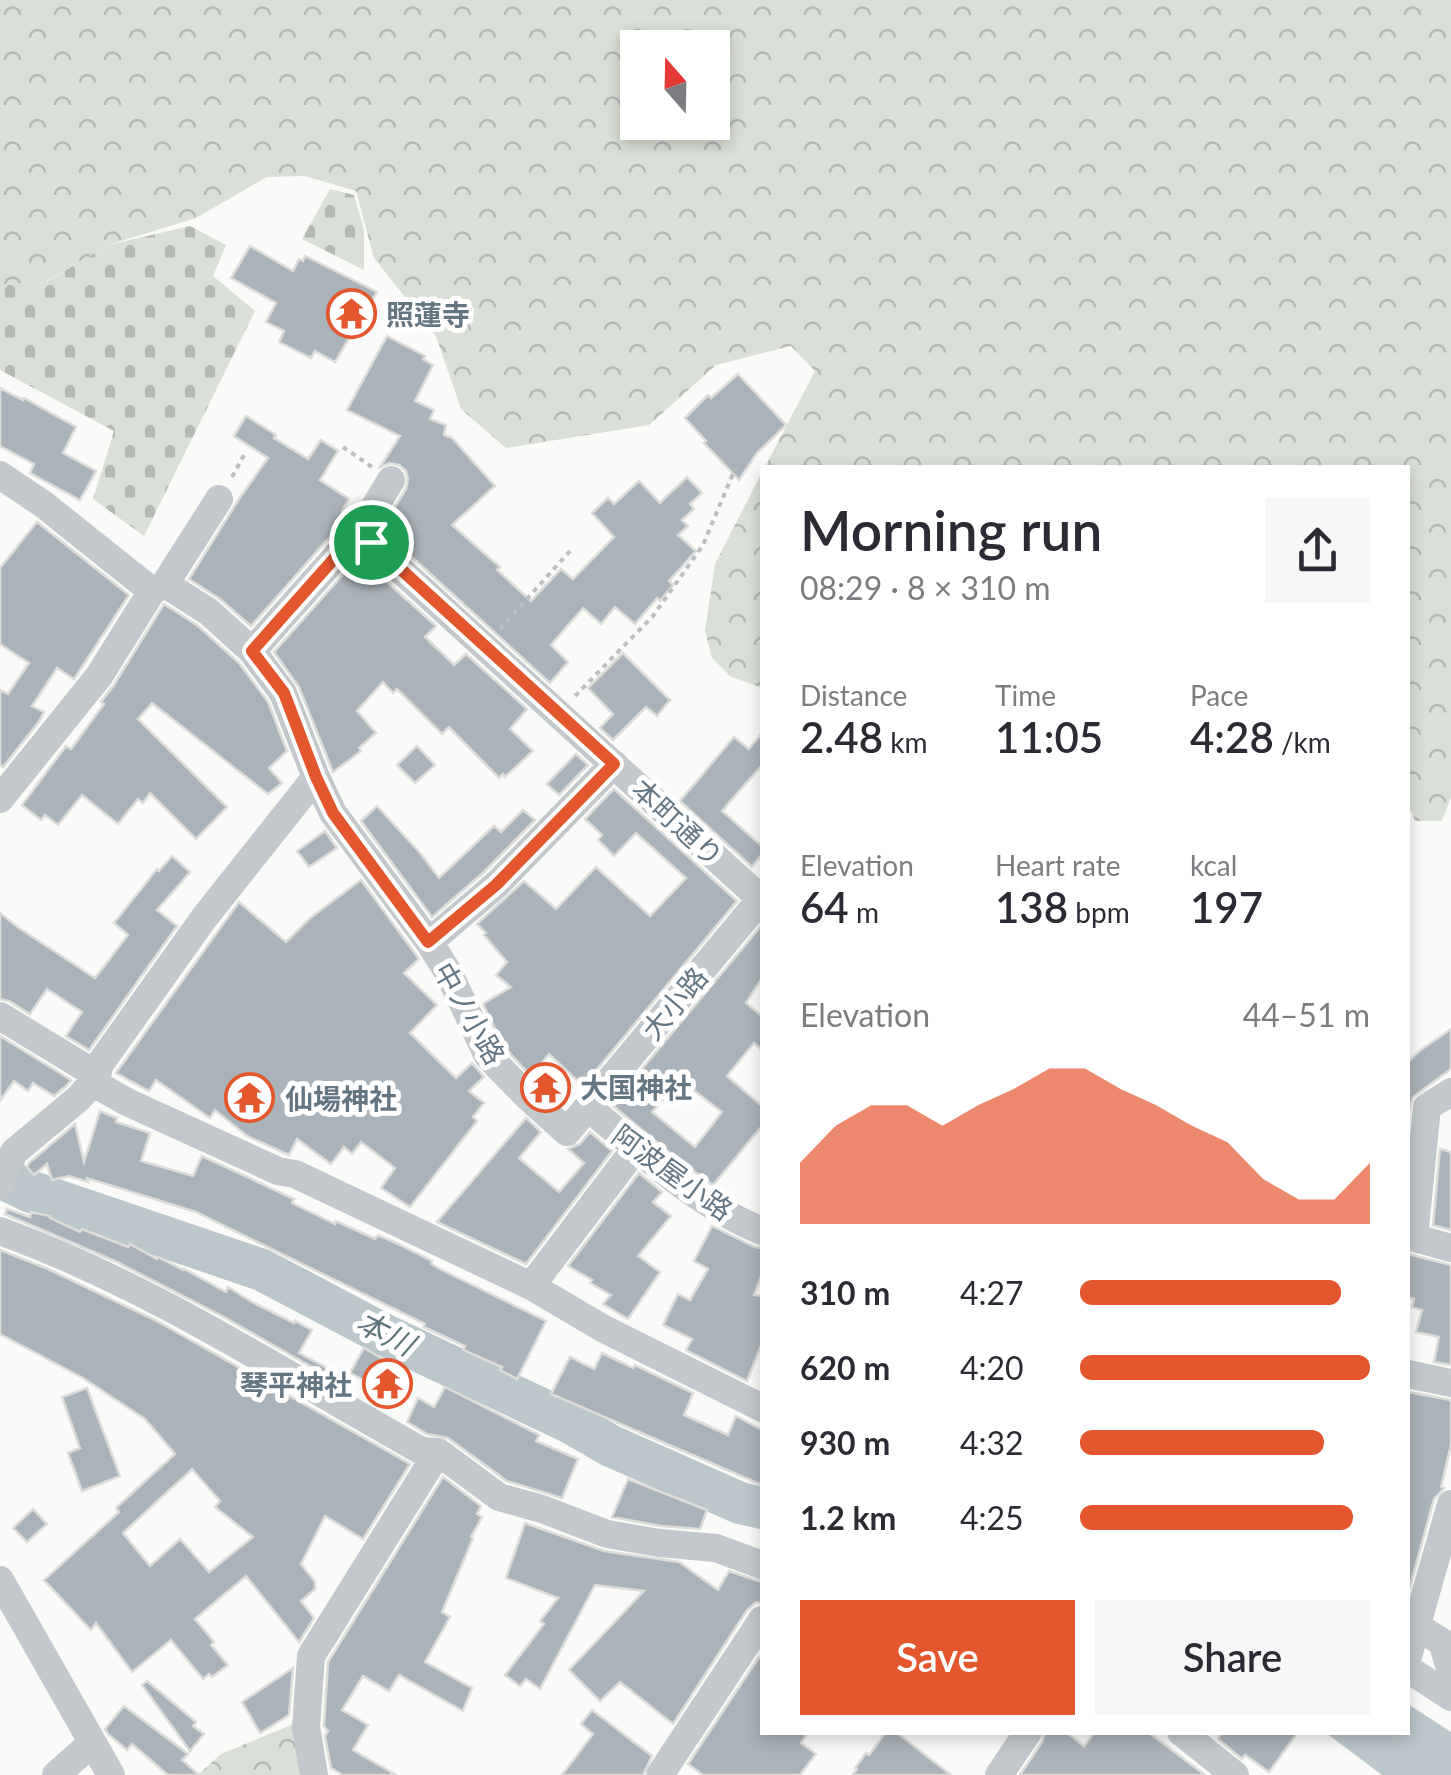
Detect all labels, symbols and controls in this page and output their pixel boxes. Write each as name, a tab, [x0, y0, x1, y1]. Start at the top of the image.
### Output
north arrow	[620, 30, 730, 140]
map controls	[620, 30, 730, 140]
temple icon: 照蓮寺	[325, 288, 377, 340]
place label: 照蓮寺	[386, 297, 470, 331]
text: Morning run	[800, 497, 1102, 563]
button: share	[1265, 498, 1370, 603]
pin	[329, 500, 414, 585]
icon: arrive	[344, 515, 399, 570]
text: 08:29 · 8 × 310 m	[800, 568, 1051, 607]
text: Distance	[800, 678, 907, 712]
text: Time	[995, 678, 1056, 712]
text: Pace	[1190, 678, 1248, 712]
text: 2.48	[800, 712, 883, 762]
text: 11:05	[995, 712, 1103, 762]
text: 4:28	[1190, 712, 1274, 762]
text: km	[883, 725, 927, 759]
text: /km	[1274, 725, 1331, 759]
street label: 本町通り	[625, 771, 731, 873]
text: Elevation	[800, 848, 914, 882]
text: Heart rate	[995, 848, 1121, 882]
text: kcal	[1190, 848, 1237, 882]
text: 64	[800, 882, 849, 932]
text: 138	[995, 882, 1068, 932]
text: 197	[1190, 882, 1263, 932]
text: m	[849, 895, 879, 929]
text: bpm	[1068, 895, 1130, 929]
street label: 中ノ小路	[427, 956, 513, 1070]
street label: 大小路	[634, 960, 714, 1046]
text: Elevation	[800, 995, 930, 1034]
text: 44–51 m	[1243, 995, 1370, 1034]
temple icon: 大国神社	[519, 1061, 571, 1113]
place label: 大国神社	[580, 1070, 692, 1104]
temple icon: 仙場神社	[224, 1072, 276, 1124]
place label: 仙場神社	[285, 1081, 397, 1115]
street label: 阿波屋小路	[606, 1117, 740, 1227]
text: 310 m	[800, 1273, 890, 1312]
text: 4:27	[960, 1273, 1024, 1312]
water label: 本川	[351, 1302, 424, 1363]
text: 620 m	[800, 1348, 890, 1387]
text: 4:20	[960, 1348, 1024, 1387]
temple icon: 琴平神社	[361, 1358, 413, 1410]
place label: 琴平神社	[240, 1367, 352, 1401]
text: 930 m	[800, 1423, 890, 1462]
text: 4:32	[960, 1423, 1024, 1462]
text: 1.2 km	[800, 1498, 896, 1537]
text: 4:25	[960, 1498, 1024, 1537]
button: Save	[800, 1600, 1075, 1715]
button: Share	[1095, 1600, 1370, 1715]

